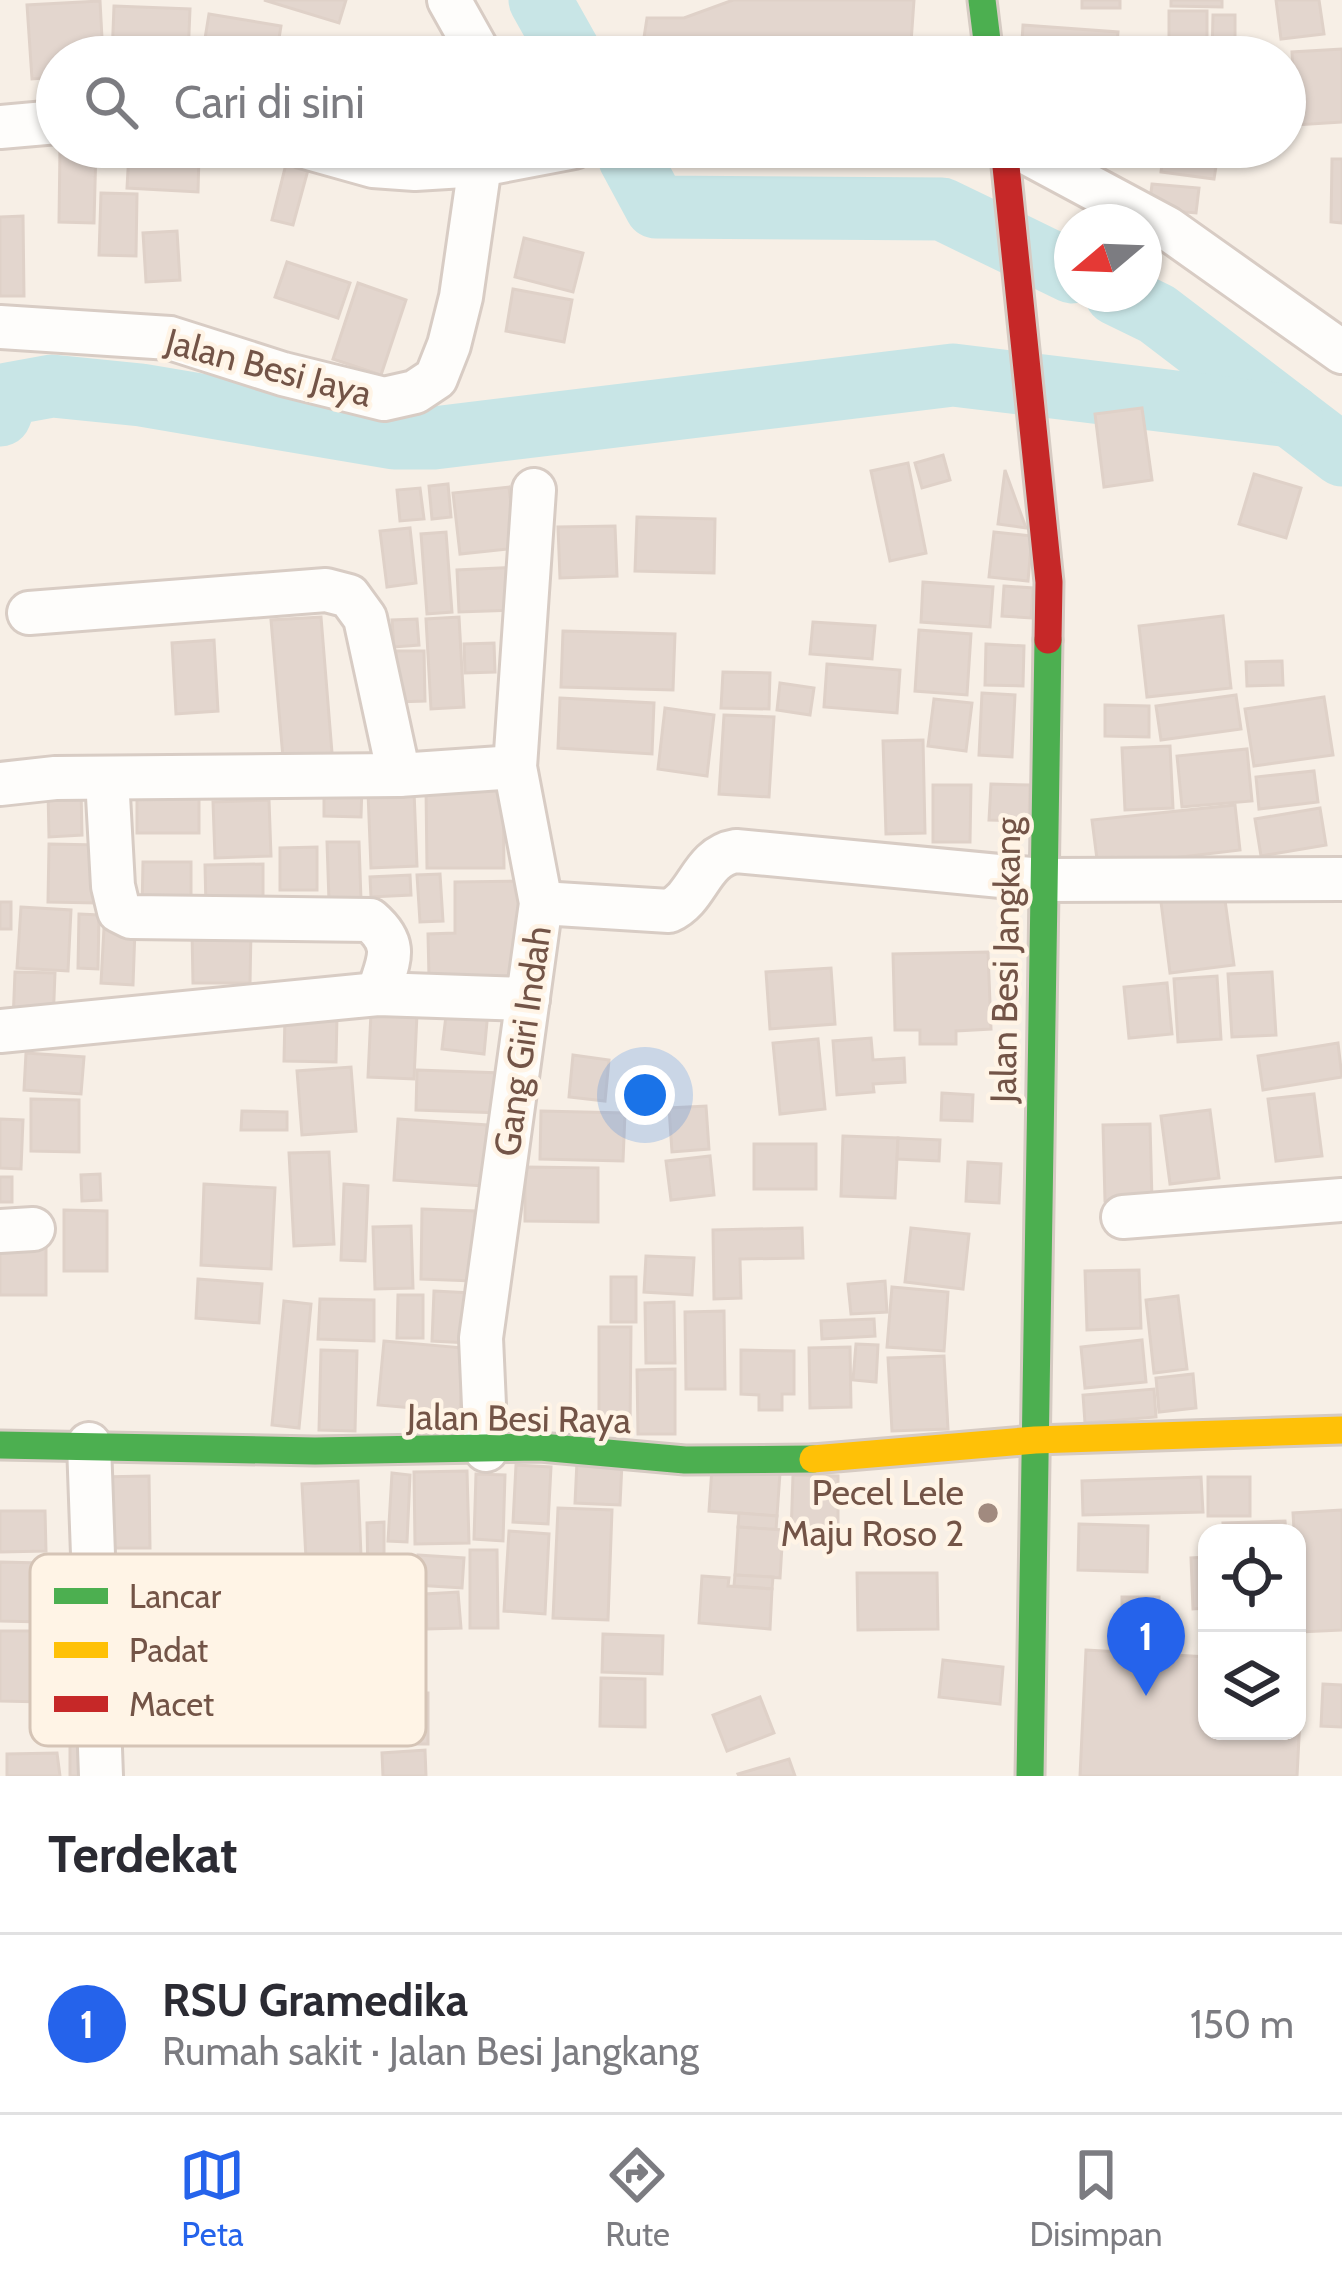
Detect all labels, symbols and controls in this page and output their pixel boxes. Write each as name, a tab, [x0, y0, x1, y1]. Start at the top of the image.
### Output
search box	[36, 36, 1306, 168]
icon: search	[78, 69, 144, 135]
text: Cari di sini	[174, 75, 365, 129]
north arrow	[1054, 204, 1162, 312]
street label: Jalan Besi Jaya	[160, 318, 377, 416]
street label: Jalan Besi Jangkang	[980, 816, 1030, 1104]
street label: Gang Giri Indah	[484, 923, 560, 1159]
your location	[615, 1065, 675, 1125]
street label: Jalan Besi Raya	[406, 1394, 631, 1442]
place label: Pecel Lele Maju Roso 2	[781, 1470, 964, 1555]
marker: Pecel Lele Maju Roso 2	[975, 1500, 1001, 1526]
map controls	[1198, 1524, 1306, 1740]
button: locate	[1198, 1524, 1306, 1632]
legend	[30, 1554, 426, 1746]
text: Lancar	[129, 1576, 222, 1616]
pin: 1	[1107, 1597, 1185, 1696]
text: Padat	[129, 1630, 208, 1670]
button: layers	[1198, 1632, 1306, 1740]
text: Macet	[129, 1684, 214, 1724]
text: Terdekat	[48, 1823, 238, 1885]
text: RSU Gramedika	[162, 1973, 468, 2027]
text: 1	[80, 2000, 94, 2048]
text: 150 m	[1190, 2000, 1294, 2048]
text: Rumah sakit · Jalan Besi Jangkang	[162, 2027, 699, 2075]
tab: Peta	[179, 2142, 245, 2254]
tab: Rute	[604, 2142, 670, 2254]
tab: Disimpan	[1029, 2142, 1162, 2254]

